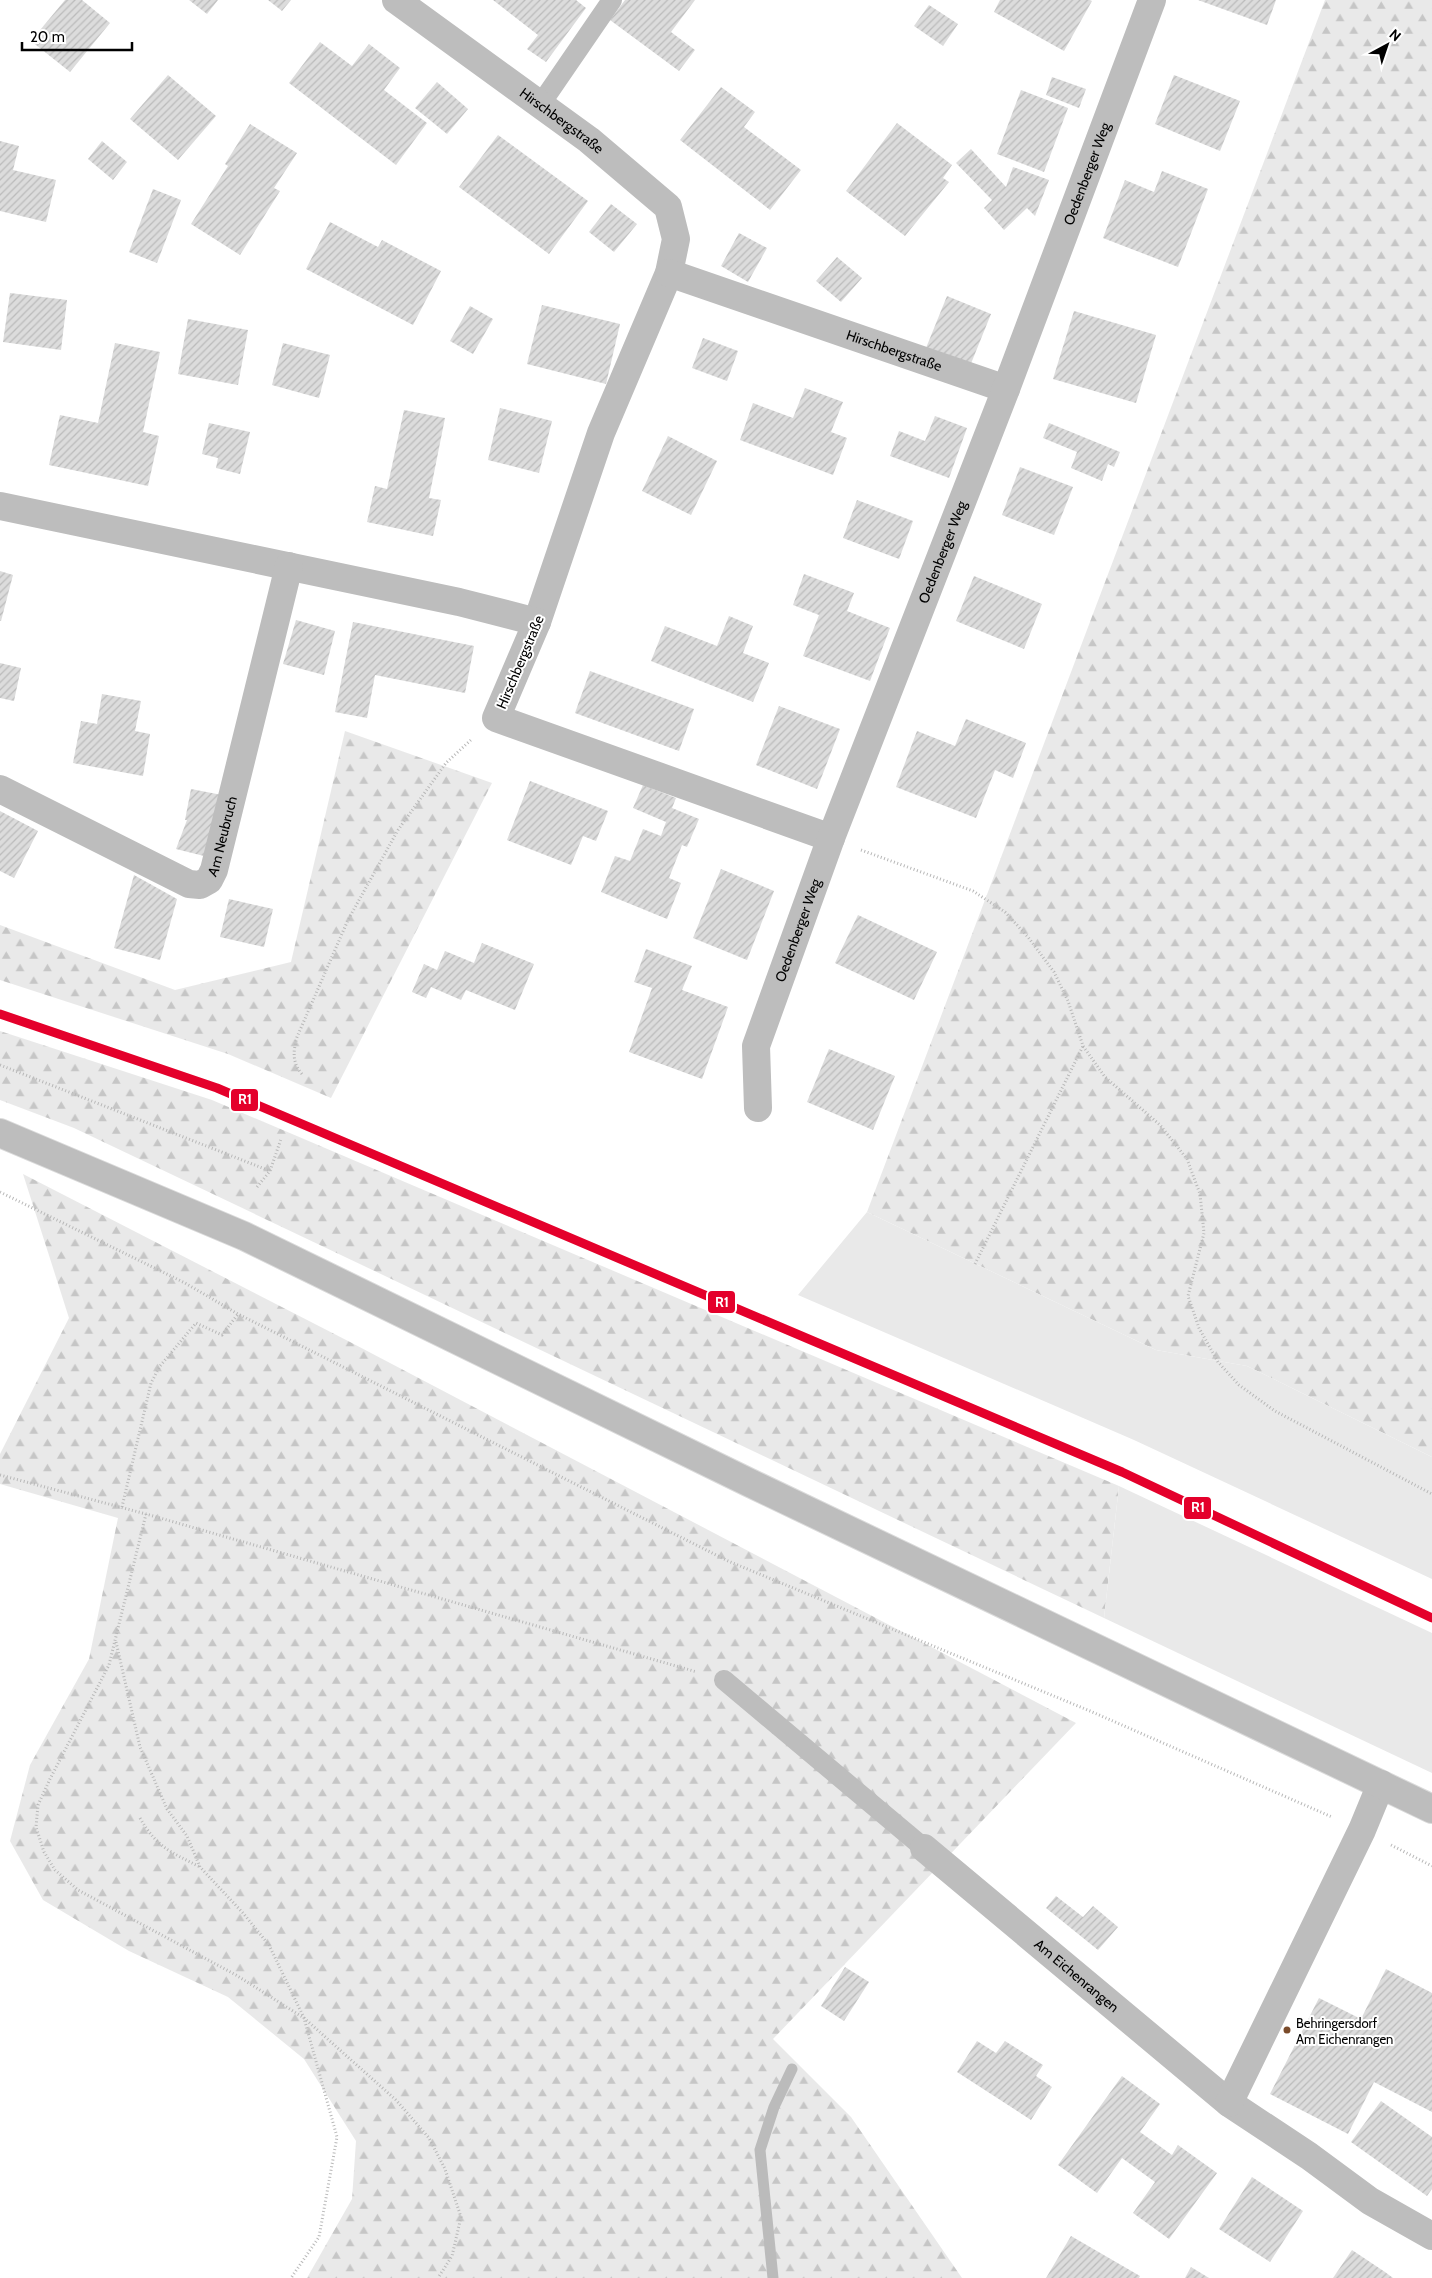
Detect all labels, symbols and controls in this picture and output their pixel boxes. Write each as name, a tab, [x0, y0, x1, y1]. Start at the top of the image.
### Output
scale bar	[22, 20, 132, 52]
north arrow	[1362, 20, 1412, 70]
text: N	[1386, 25, 1405, 45]
text: 20 m	[30, 28, 65, 46]
street label: Hirschbergstraße	[516, 84, 607, 158]
street label: Oedenberger Weg	[1059, 119, 1115, 228]
street label: Hirschbergstraße	[844, 326, 944, 375]
street label: Oedenberger Weg	[914, 497, 971, 606]
street label: Hirschbergstraße	[492, 613, 548, 711]
street label: Am Neubruch	[203, 794, 241, 879]
street label: Oedenberger Weg	[771, 875, 825, 984]
line badge: R1	[230, 1088, 259, 1112]
text: R1	[238, 1090, 252, 1108]
line badge: R1	[707, 1290, 736, 1314]
text: R1	[715, 1293, 729, 1311]
line badge: R1	[1183, 1496, 1212, 1520]
text: R1	[1191, 1498, 1205, 1516]
street label: Am Eichenrangen	[1031, 1935, 1123, 2016]
place label: Behringersdorf Am Eichenrangen	[1296, 2015, 1393, 2047]
marker: Behringersdorf Am Eichenrangen	[1282, 2025, 1292, 2035]

